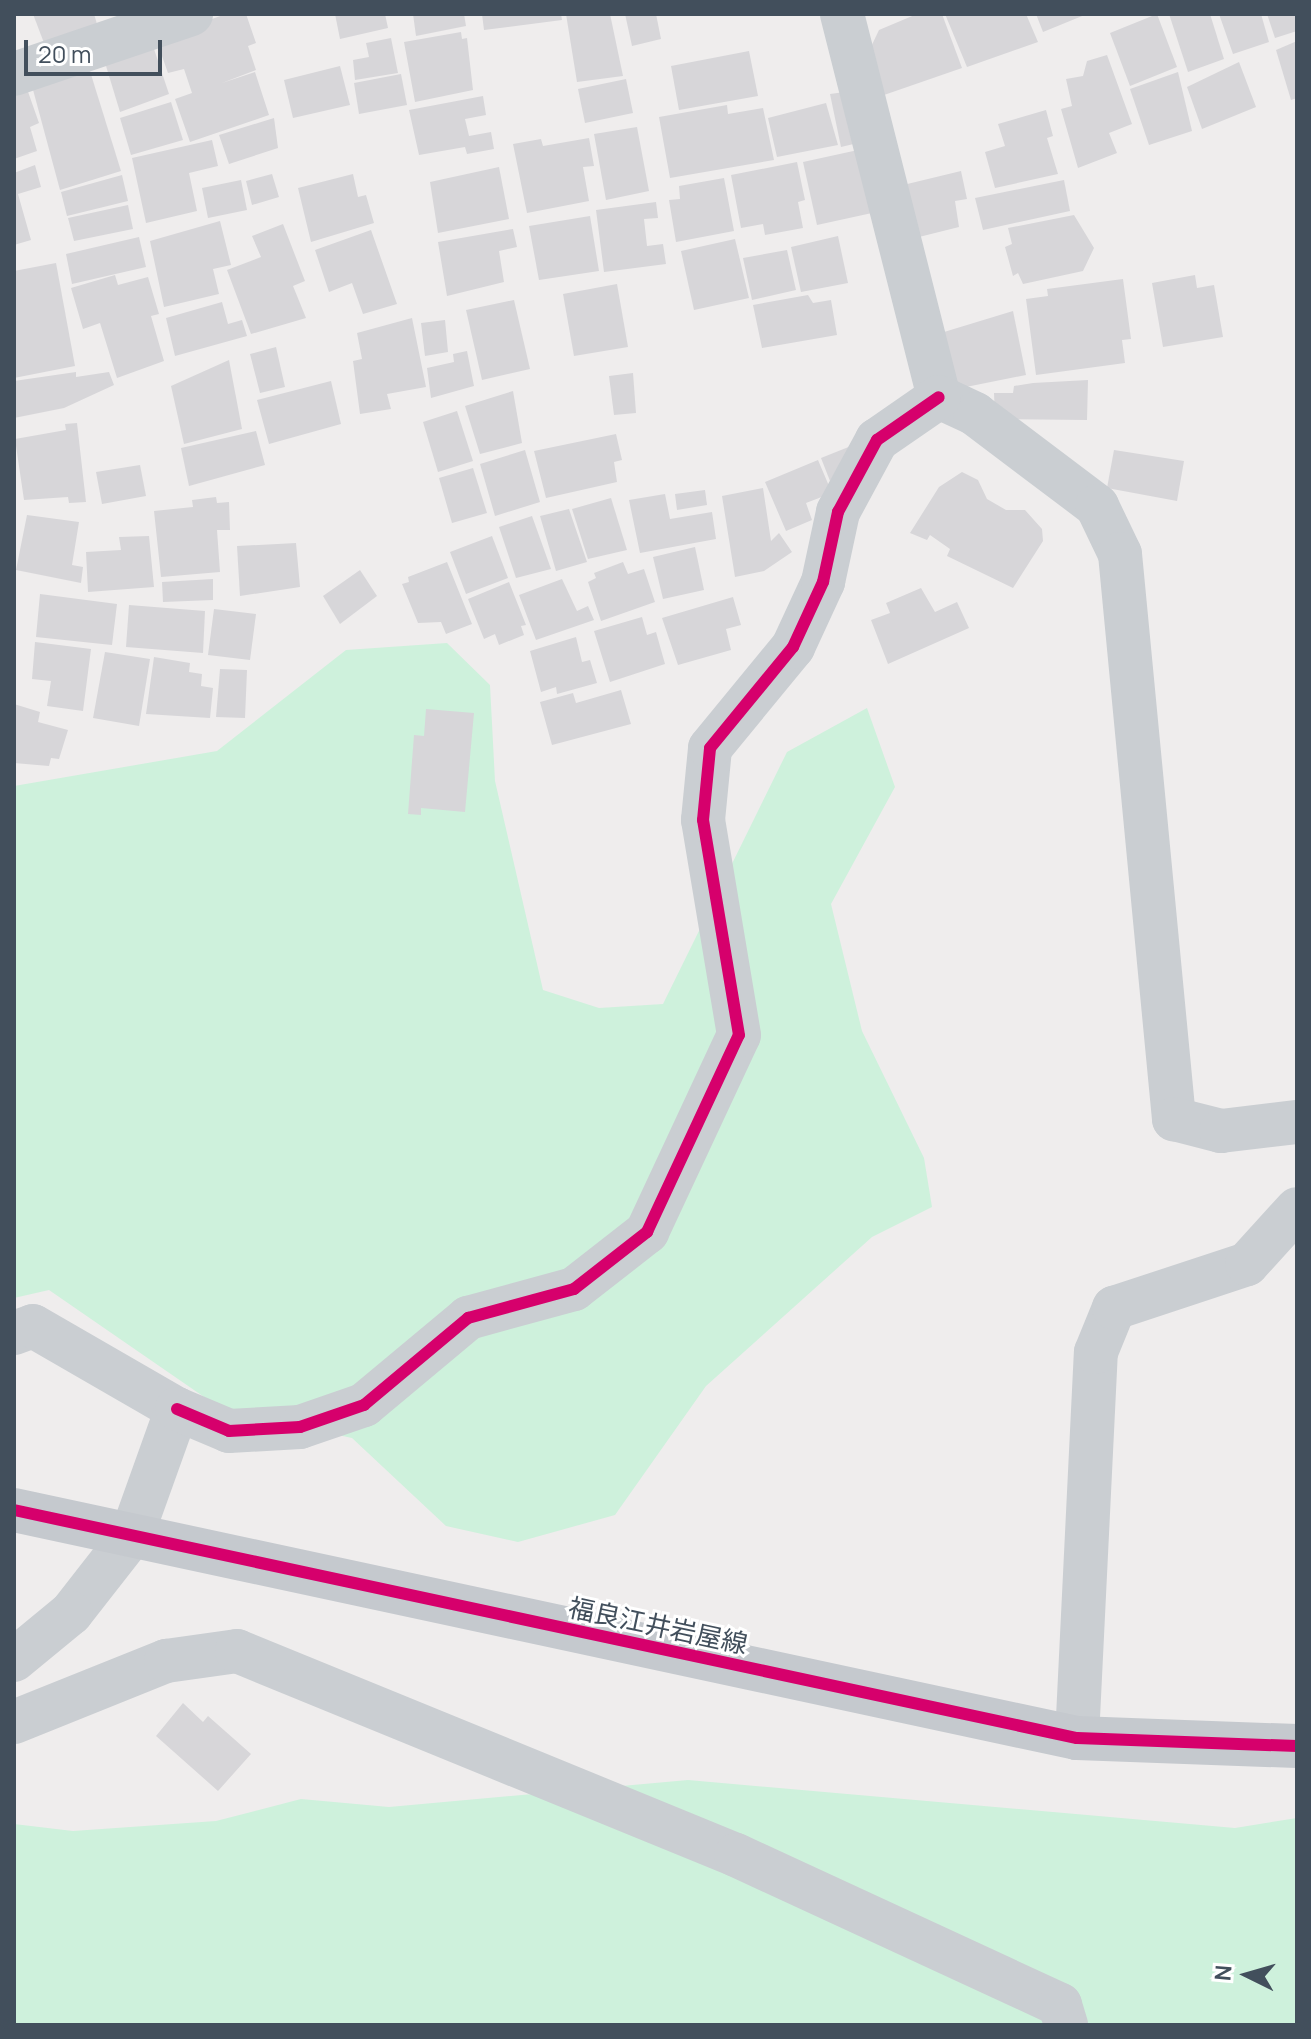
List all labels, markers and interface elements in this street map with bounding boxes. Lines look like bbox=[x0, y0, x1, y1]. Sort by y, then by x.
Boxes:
scale bar bbox=[28, 24, 166, 74]
text: 20 m bbox=[38, 37, 91, 70]
street label: 福良江井岩屋線 bbox=[566, 1592, 750, 1660]
north arrow bbox=[1207, 1935, 1287, 2015]
text: N bbox=[1207, 1964, 1239, 1982]

